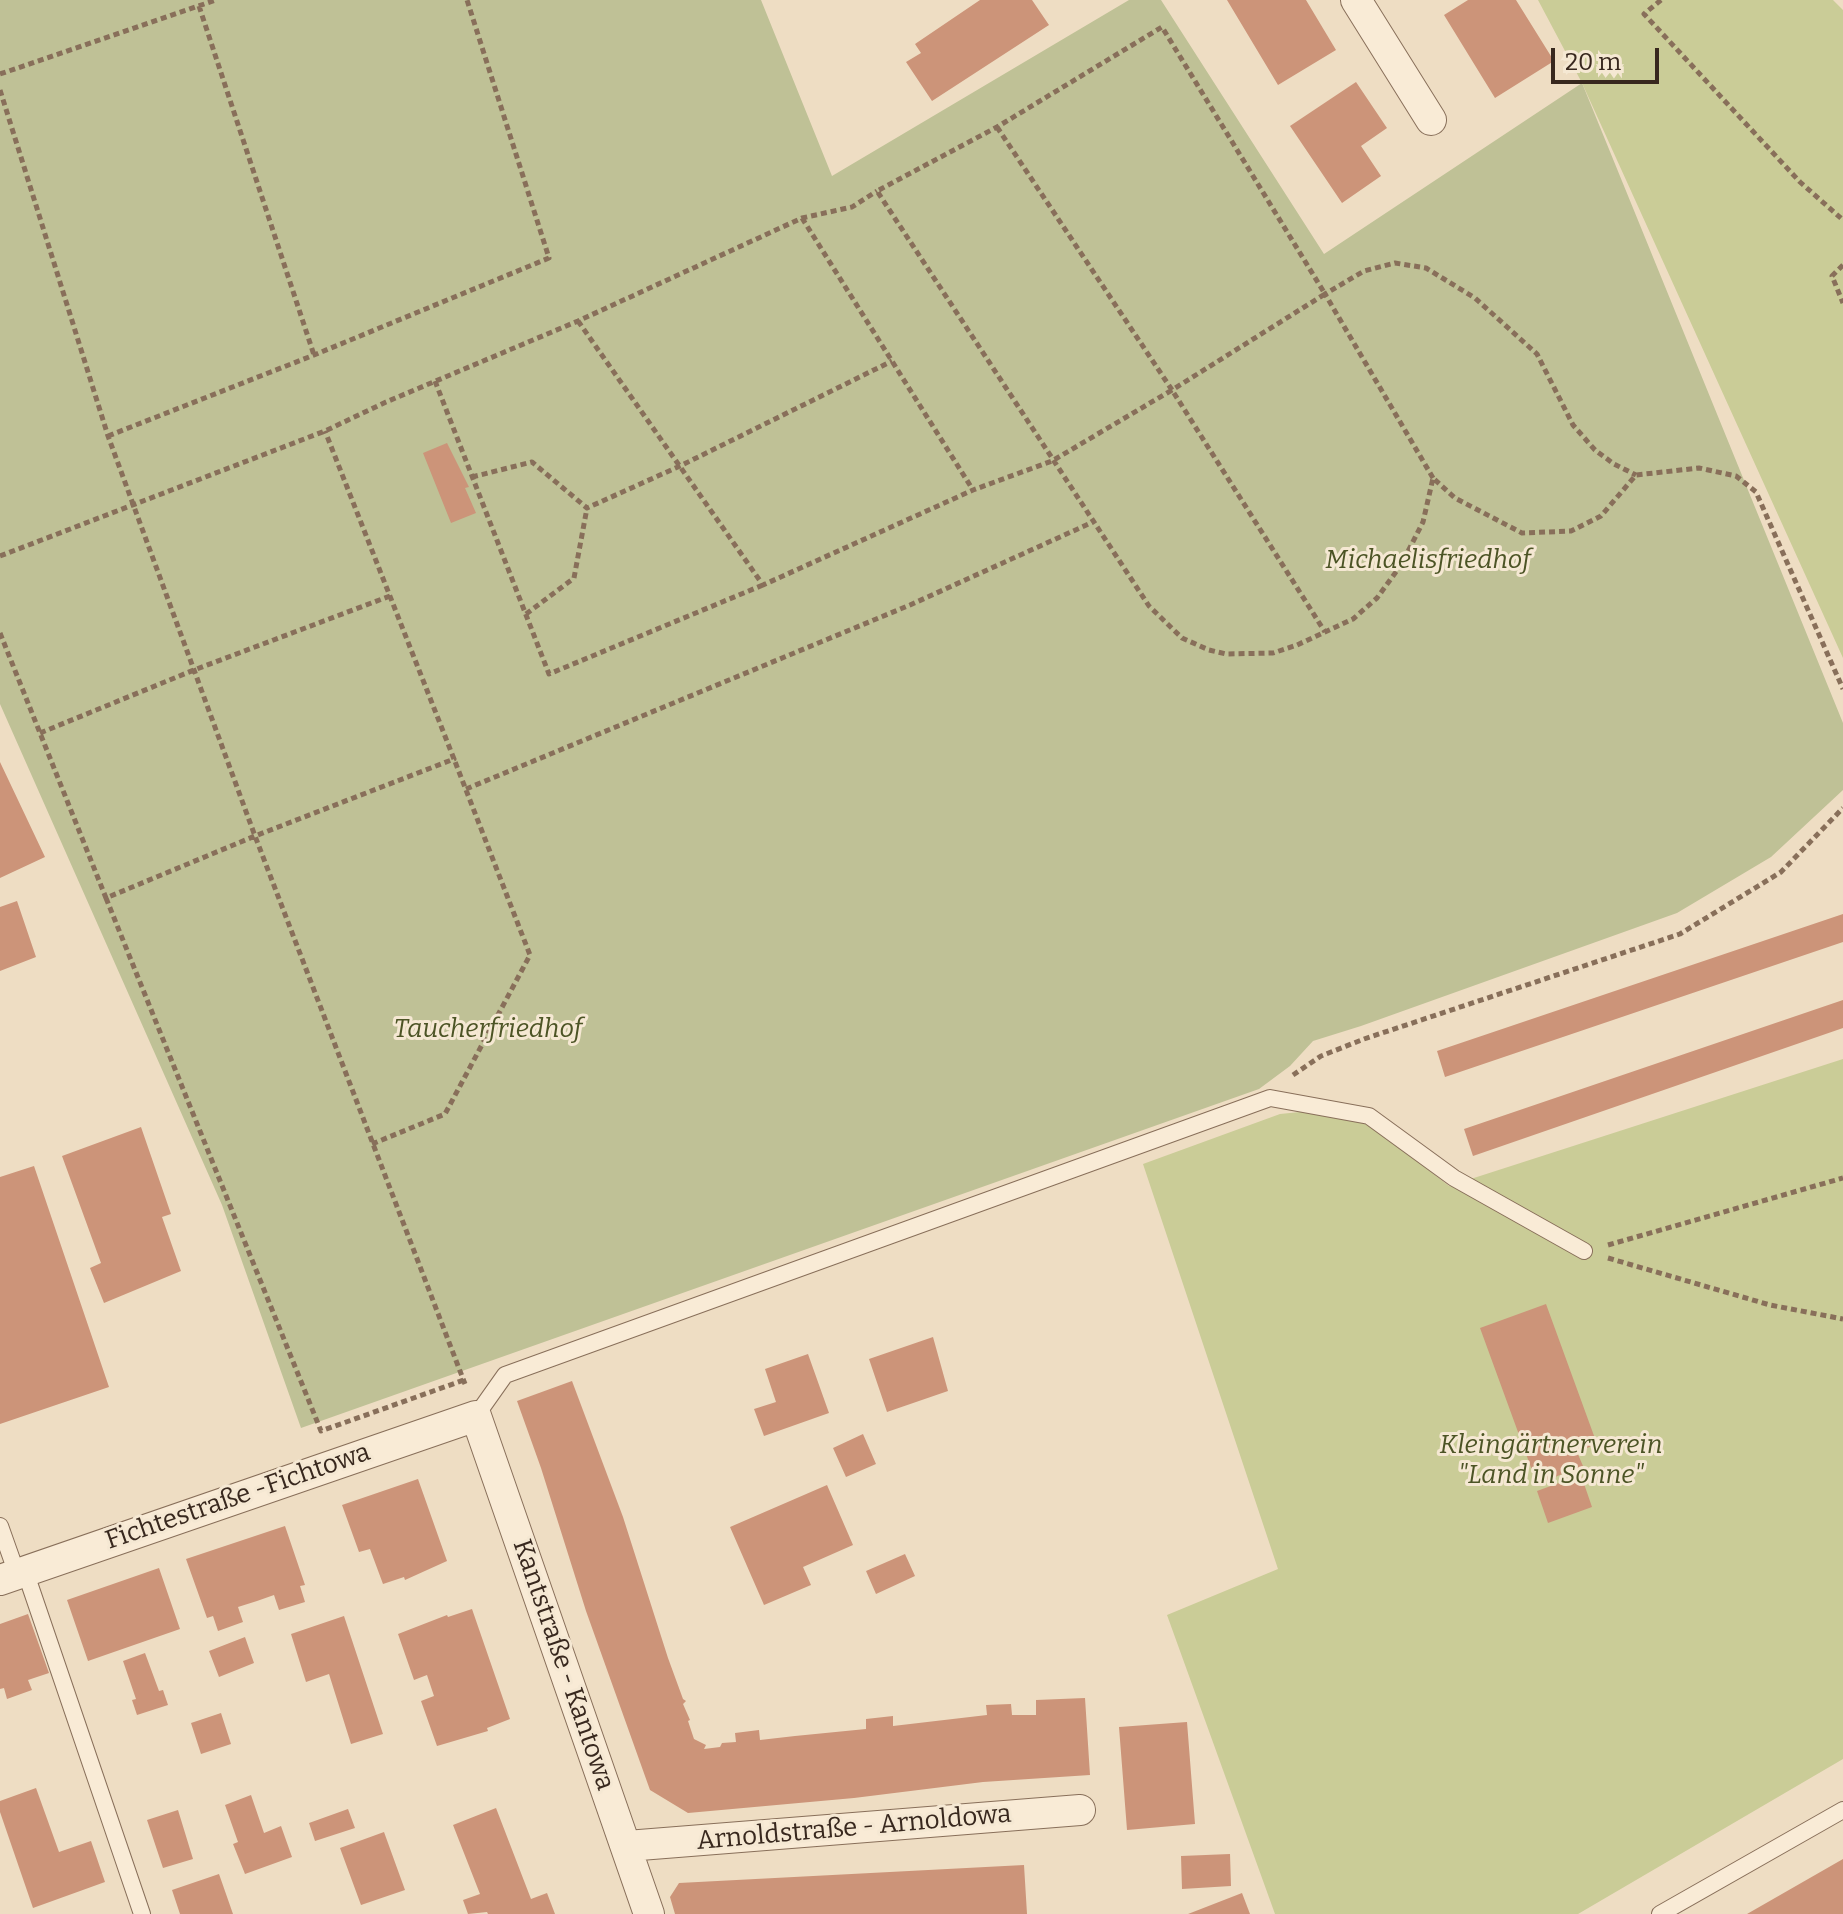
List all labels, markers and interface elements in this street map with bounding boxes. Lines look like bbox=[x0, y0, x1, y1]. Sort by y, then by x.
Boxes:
scale bar bbox=[1555, 32, 1663, 82]
text: 20 m bbox=[1565, 48, 1621, 76]
park label: Michaelisfriedhof bbox=[1325, 545, 1531, 577]
park label: Taucherfriedhof bbox=[394, 1014, 582, 1046]
park label: Kleingärtnerverein "Land in Sonne" bbox=[1440, 1430, 1662, 1492]
street label: Fichtestraße -Fichtowa bbox=[102, 1437, 374, 1557]
street label: Kantstraße - Kantowa bbox=[505, 1536, 621, 1794]
street label: Arnoldstraße - Arnoldowa bbox=[695, 1799, 1013, 1857]

